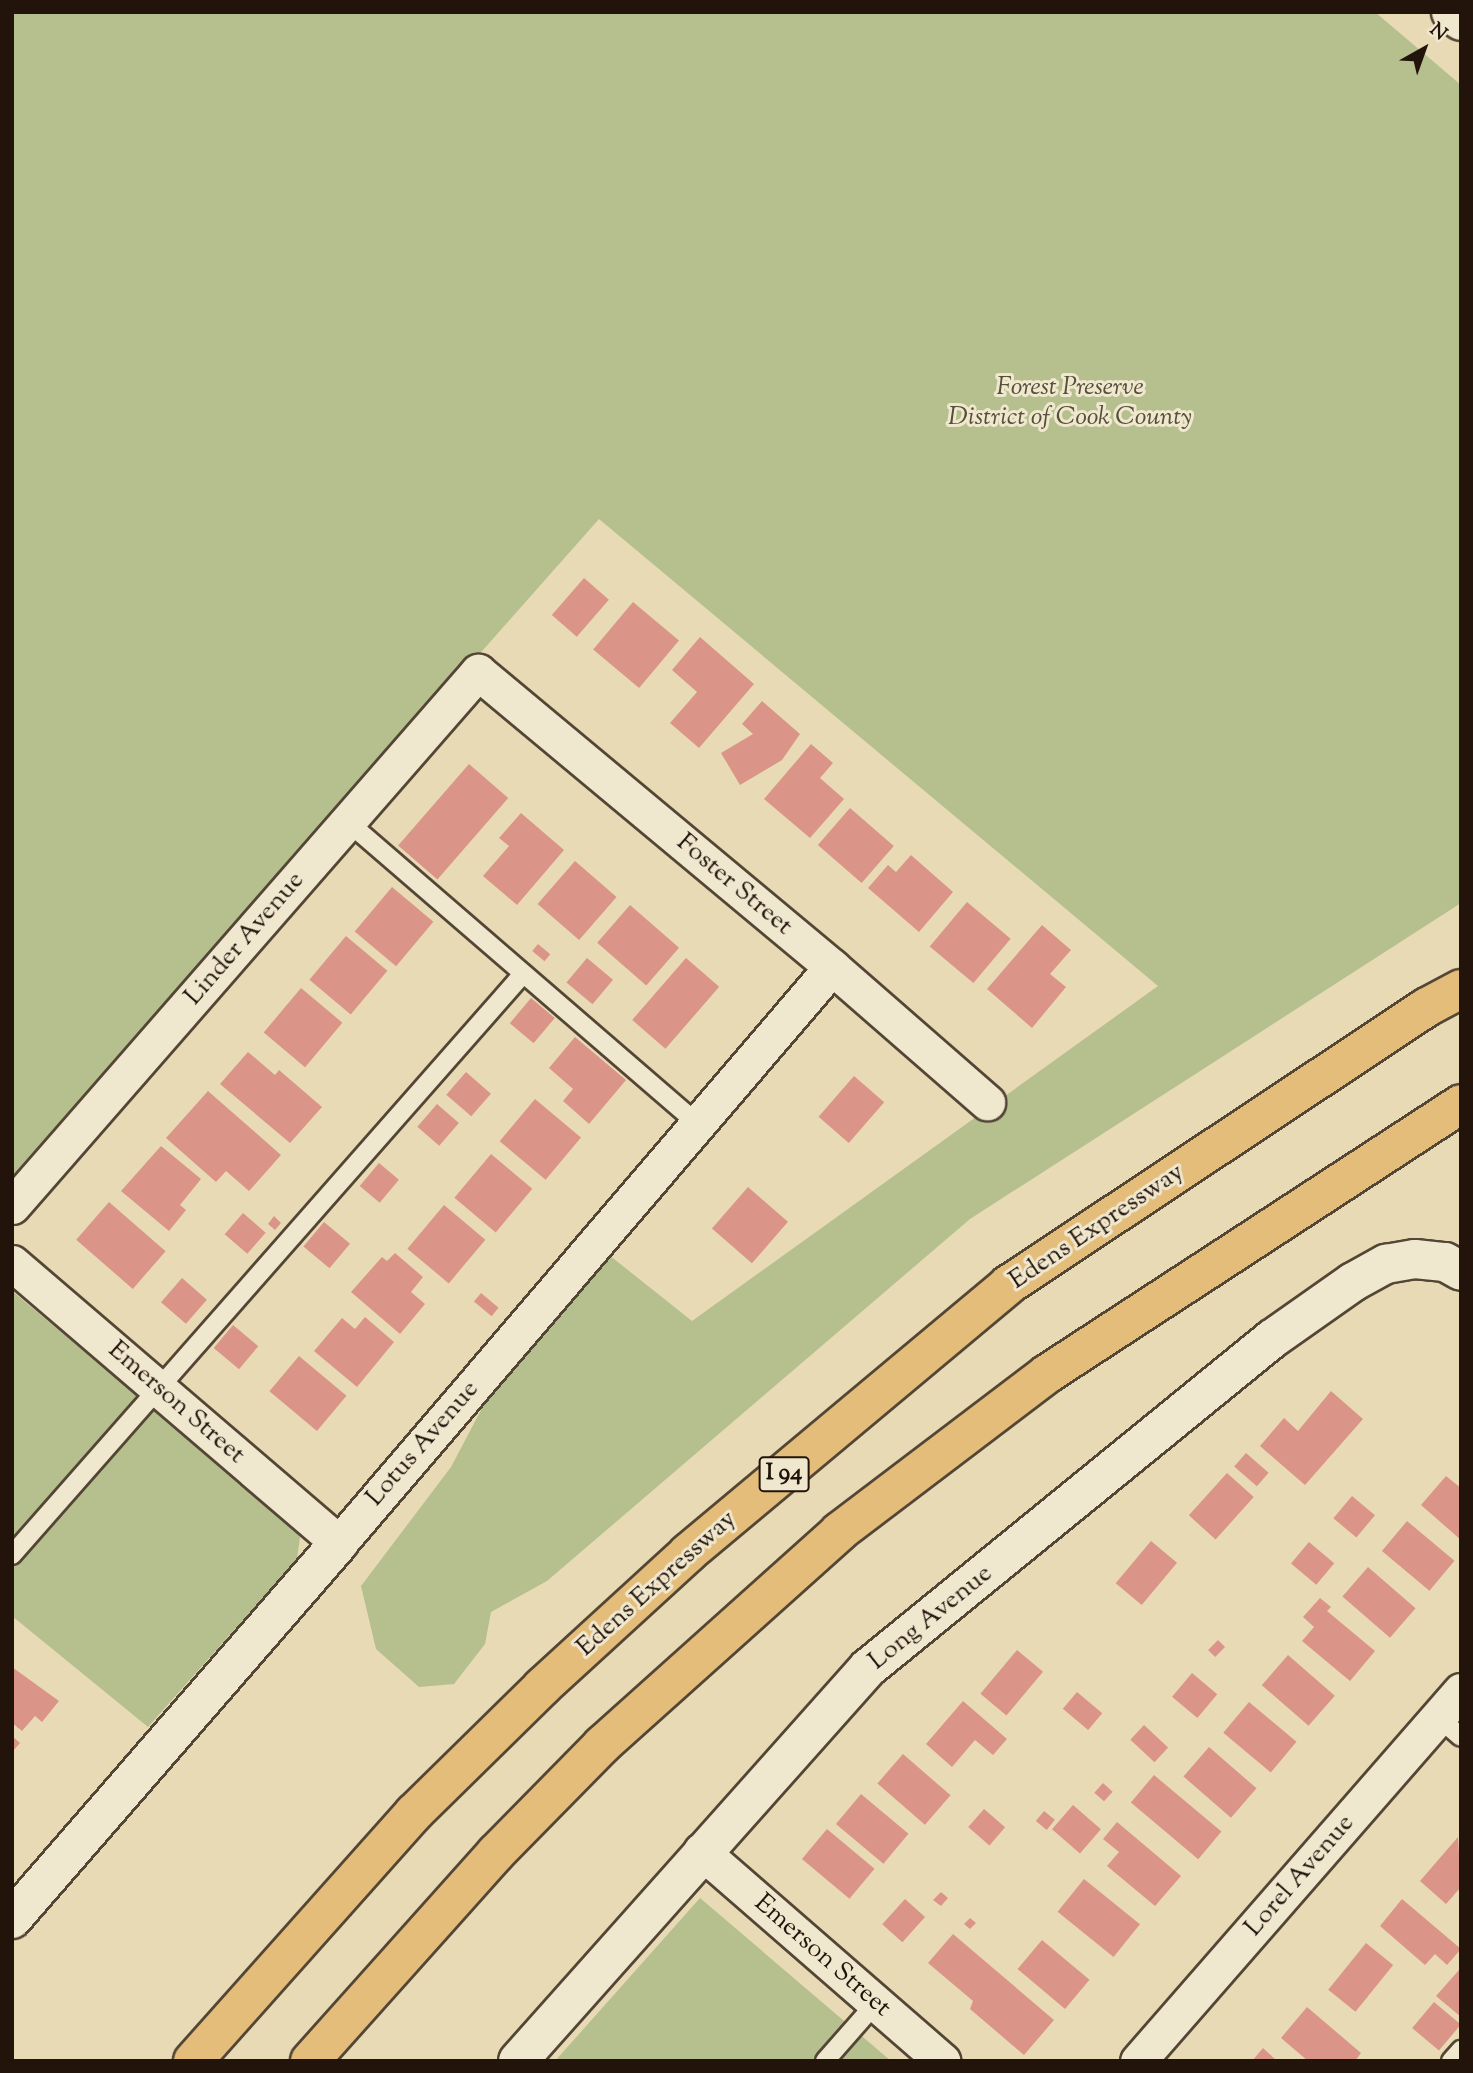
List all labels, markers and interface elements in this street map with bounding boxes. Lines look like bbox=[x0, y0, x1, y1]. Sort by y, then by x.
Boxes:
north arrow bbox=[1389, 14, 1459, 84]
text: N bbox=[1423, 17, 1452, 48]
park label: Forest Preserve District of Cook County bbox=[948, 372, 1192, 434]
street label: Foster Street bbox=[670, 827, 798, 943]
street label: Linder Avenue bbox=[178, 866, 312, 1012]
street label: Edens Expressway bbox=[1004, 1157, 1190, 1297]
street label: Emerson Street bbox=[101, 1335, 251, 1471]
street label: Lotus Avenue bbox=[360, 1375, 486, 1513]
road number: I 94 bbox=[758, 1454, 810, 1494]
street label: Edens Expressway bbox=[571, 1504, 743, 1664]
street label: Long Avenue bbox=[863, 1559, 999, 1677]
street label: Lorel Avenue bbox=[1239, 1809, 1361, 1943]
street label: Emerson Street bbox=[747, 1888, 897, 2024]

